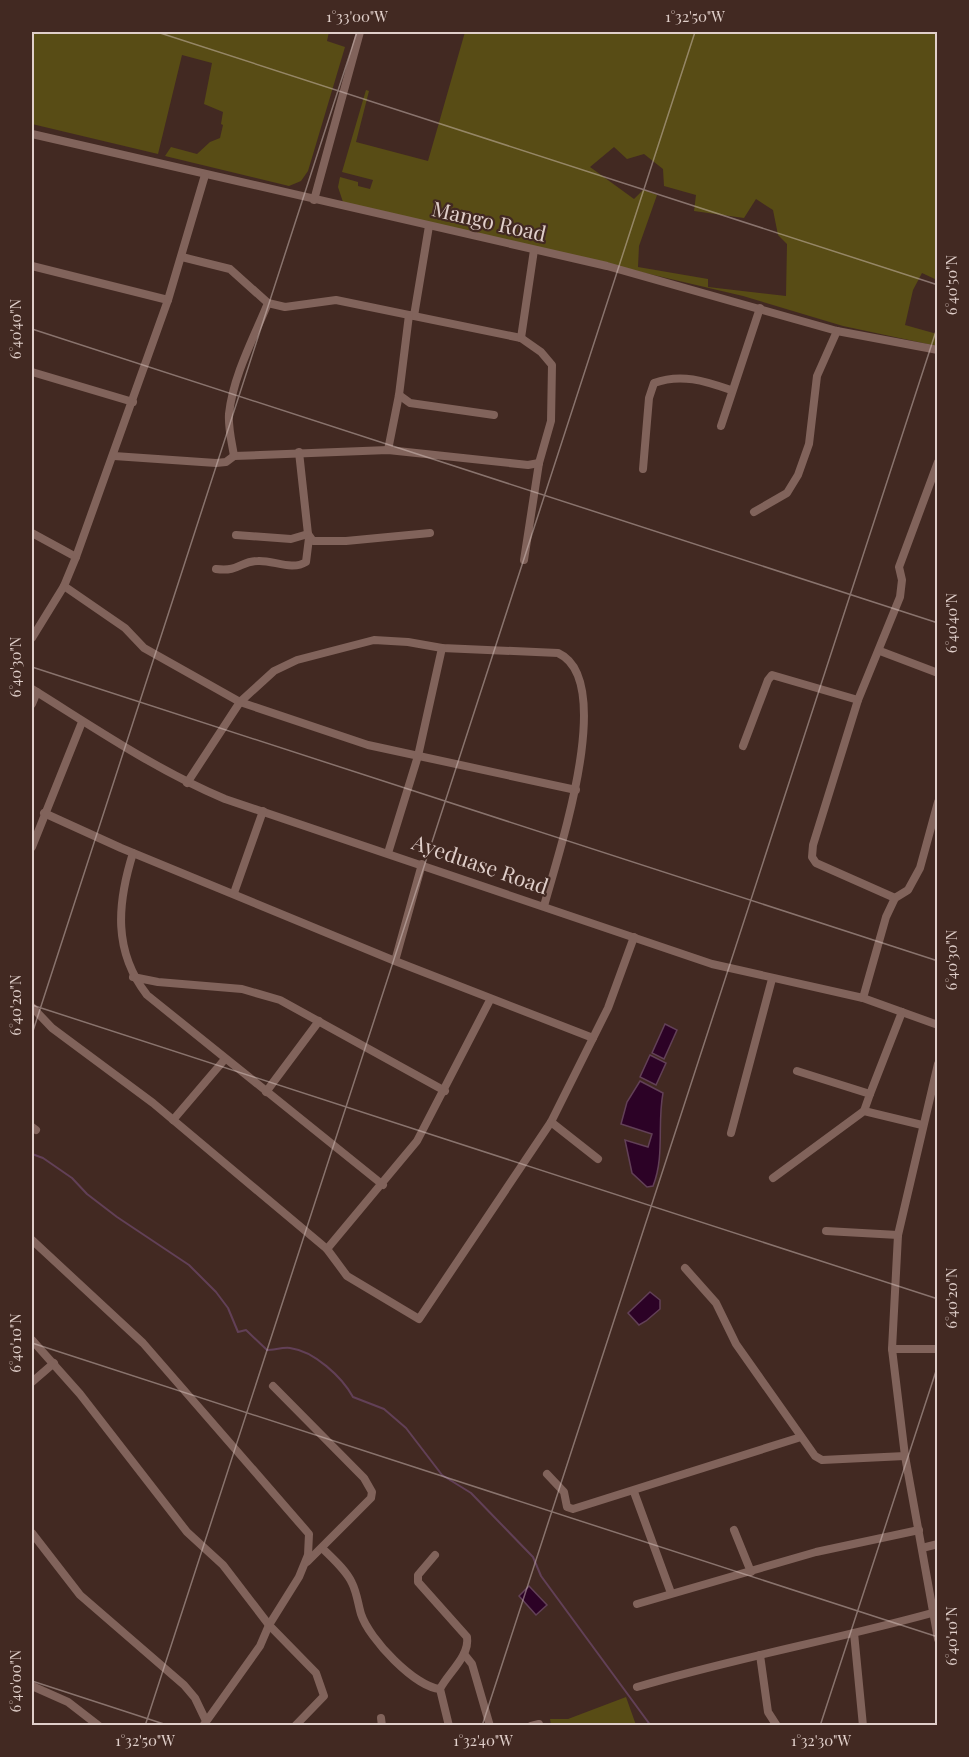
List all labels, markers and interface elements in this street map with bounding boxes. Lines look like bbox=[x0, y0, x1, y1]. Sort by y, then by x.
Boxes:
text: 1°33'00"W bbox=[326, 6, 388, 26]
text: 1°32'50"W bbox=[665, 6, 725, 26]
street label: Mango Road bbox=[430, 193, 549, 247]
text: 6°40'50"N bbox=[941, 254, 961, 315]
text: 6°40'40"N bbox=[5, 298, 25, 359]
text: 6°40'40"N bbox=[941, 592, 961, 653]
text: 6°40'30"N bbox=[5, 636, 25, 697]
street label: Ayeduase Road bbox=[408, 826, 552, 899]
text: 6°40'30"N bbox=[941, 929, 961, 990]
text: 6°40'20"N bbox=[5, 974, 25, 1036]
text: 6°40'20"N bbox=[941, 1267, 961, 1329]
text: 6°40'10"N bbox=[5, 1313, 25, 1373]
text: 6°40'10"N bbox=[941, 1606, 961, 1666]
text: 6°40'00"N bbox=[5, 1649, 25, 1712]
text: 1°32'50"W bbox=[115, 1730, 175, 1750]
text: 1°32'40"W bbox=[453, 1730, 513, 1750]
text: 1°32'30"W bbox=[791, 1730, 851, 1750]

